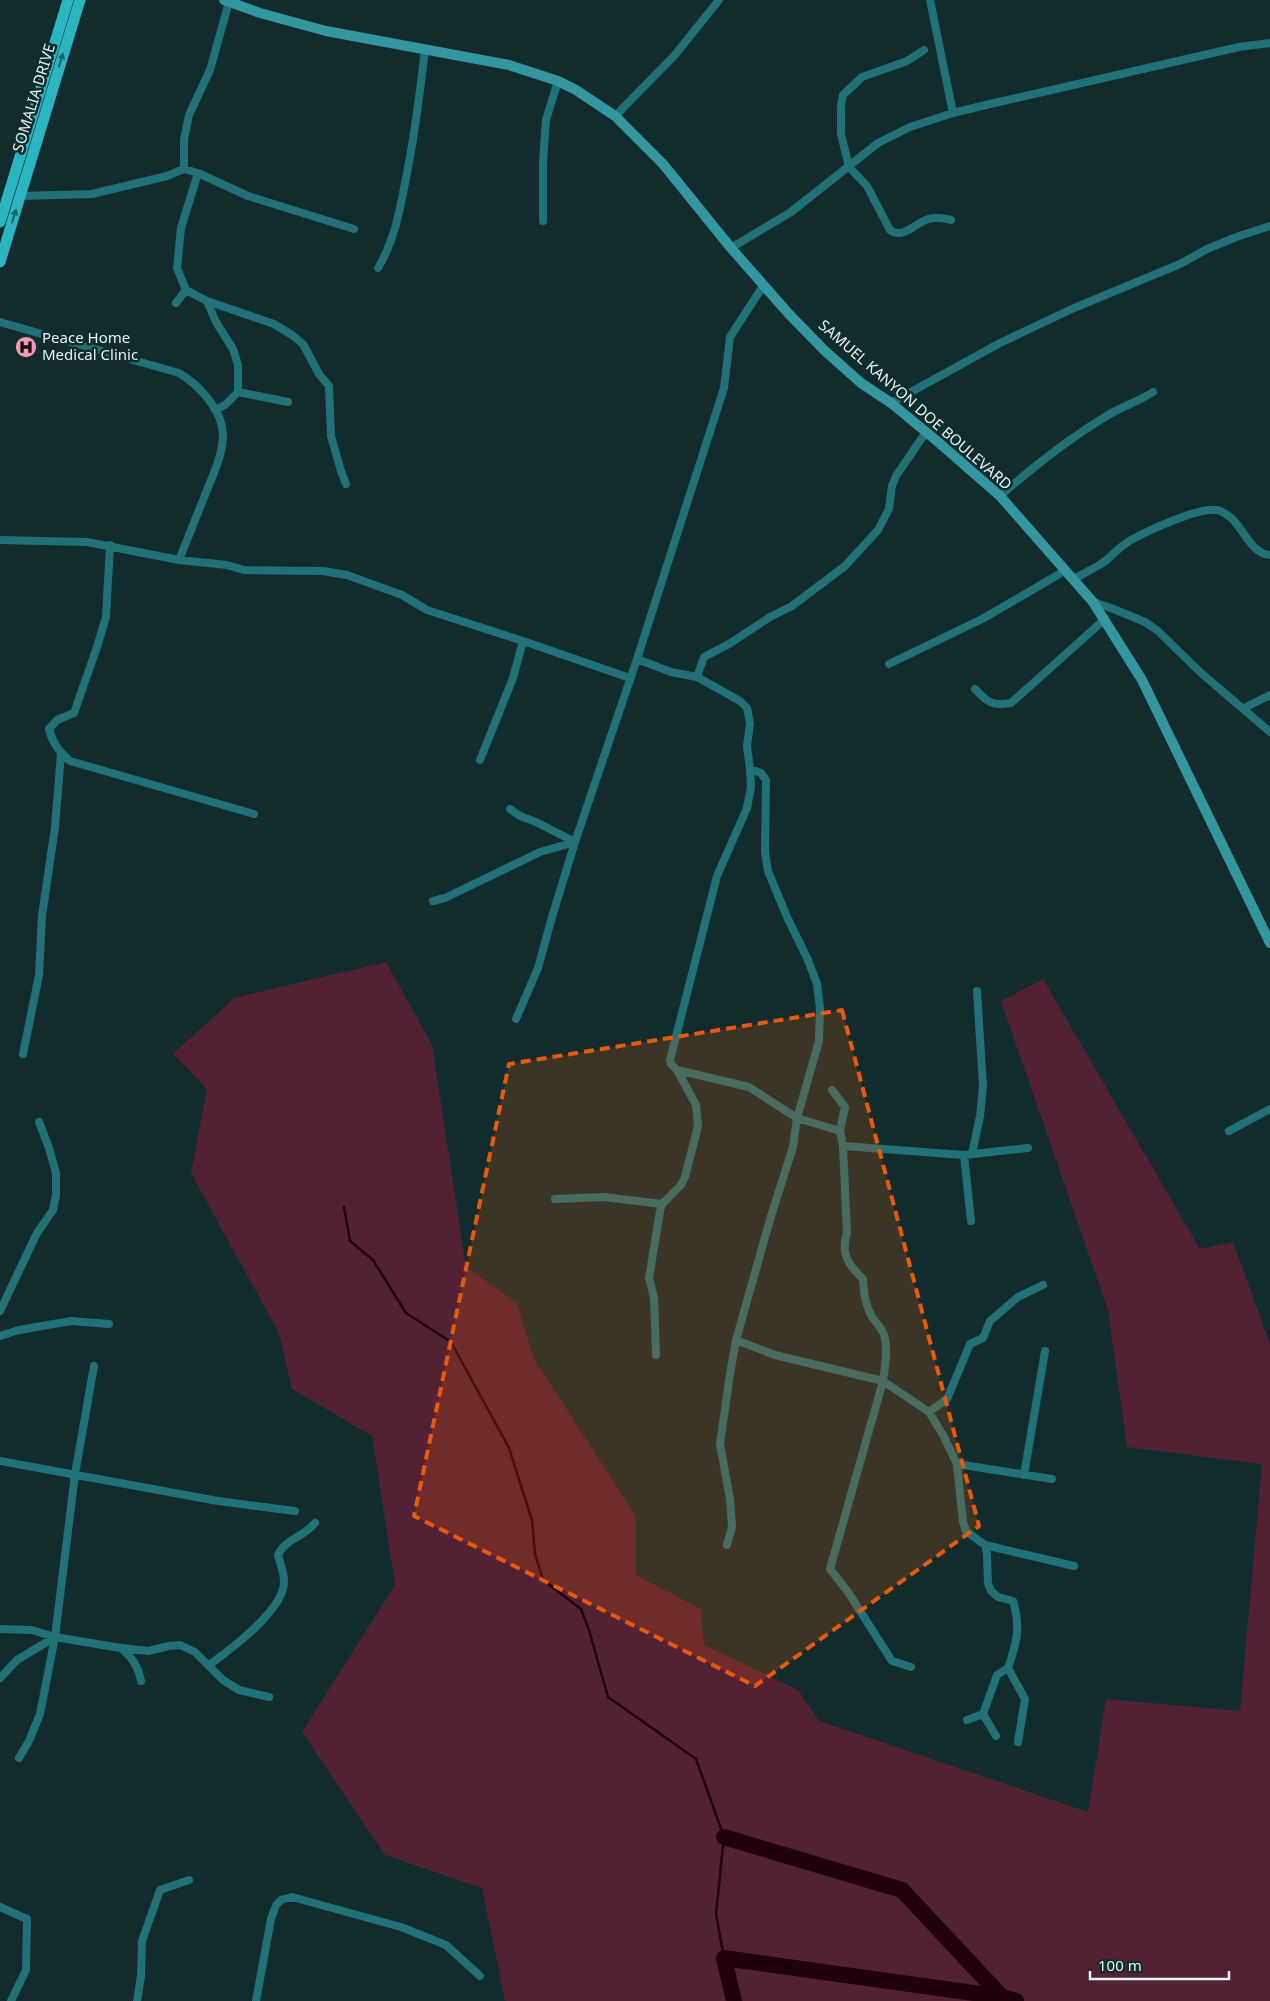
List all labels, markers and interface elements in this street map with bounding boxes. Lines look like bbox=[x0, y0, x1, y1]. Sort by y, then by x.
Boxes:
street label: SOMALIA DRIVE bbox=[7, 41, 59, 154]
one-way arrow bbox=[58, 53, 66, 68]
one-way arrow bbox=[10, 208, 18, 223]
street label: SAMUEL KANYON DOE BOULEVARD bbox=[815, 315, 1016, 494]
place label: Peace Home Medical Clinic bbox=[42, 327, 138, 364]
hospital icon: Peace Home Medical Clinic bbox=[14, 335, 38, 359]
scale bar bbox=[1090, 1948, 1229, 1980]
text: 100 m bbox=[1098, 1955, 1142, 1975]

